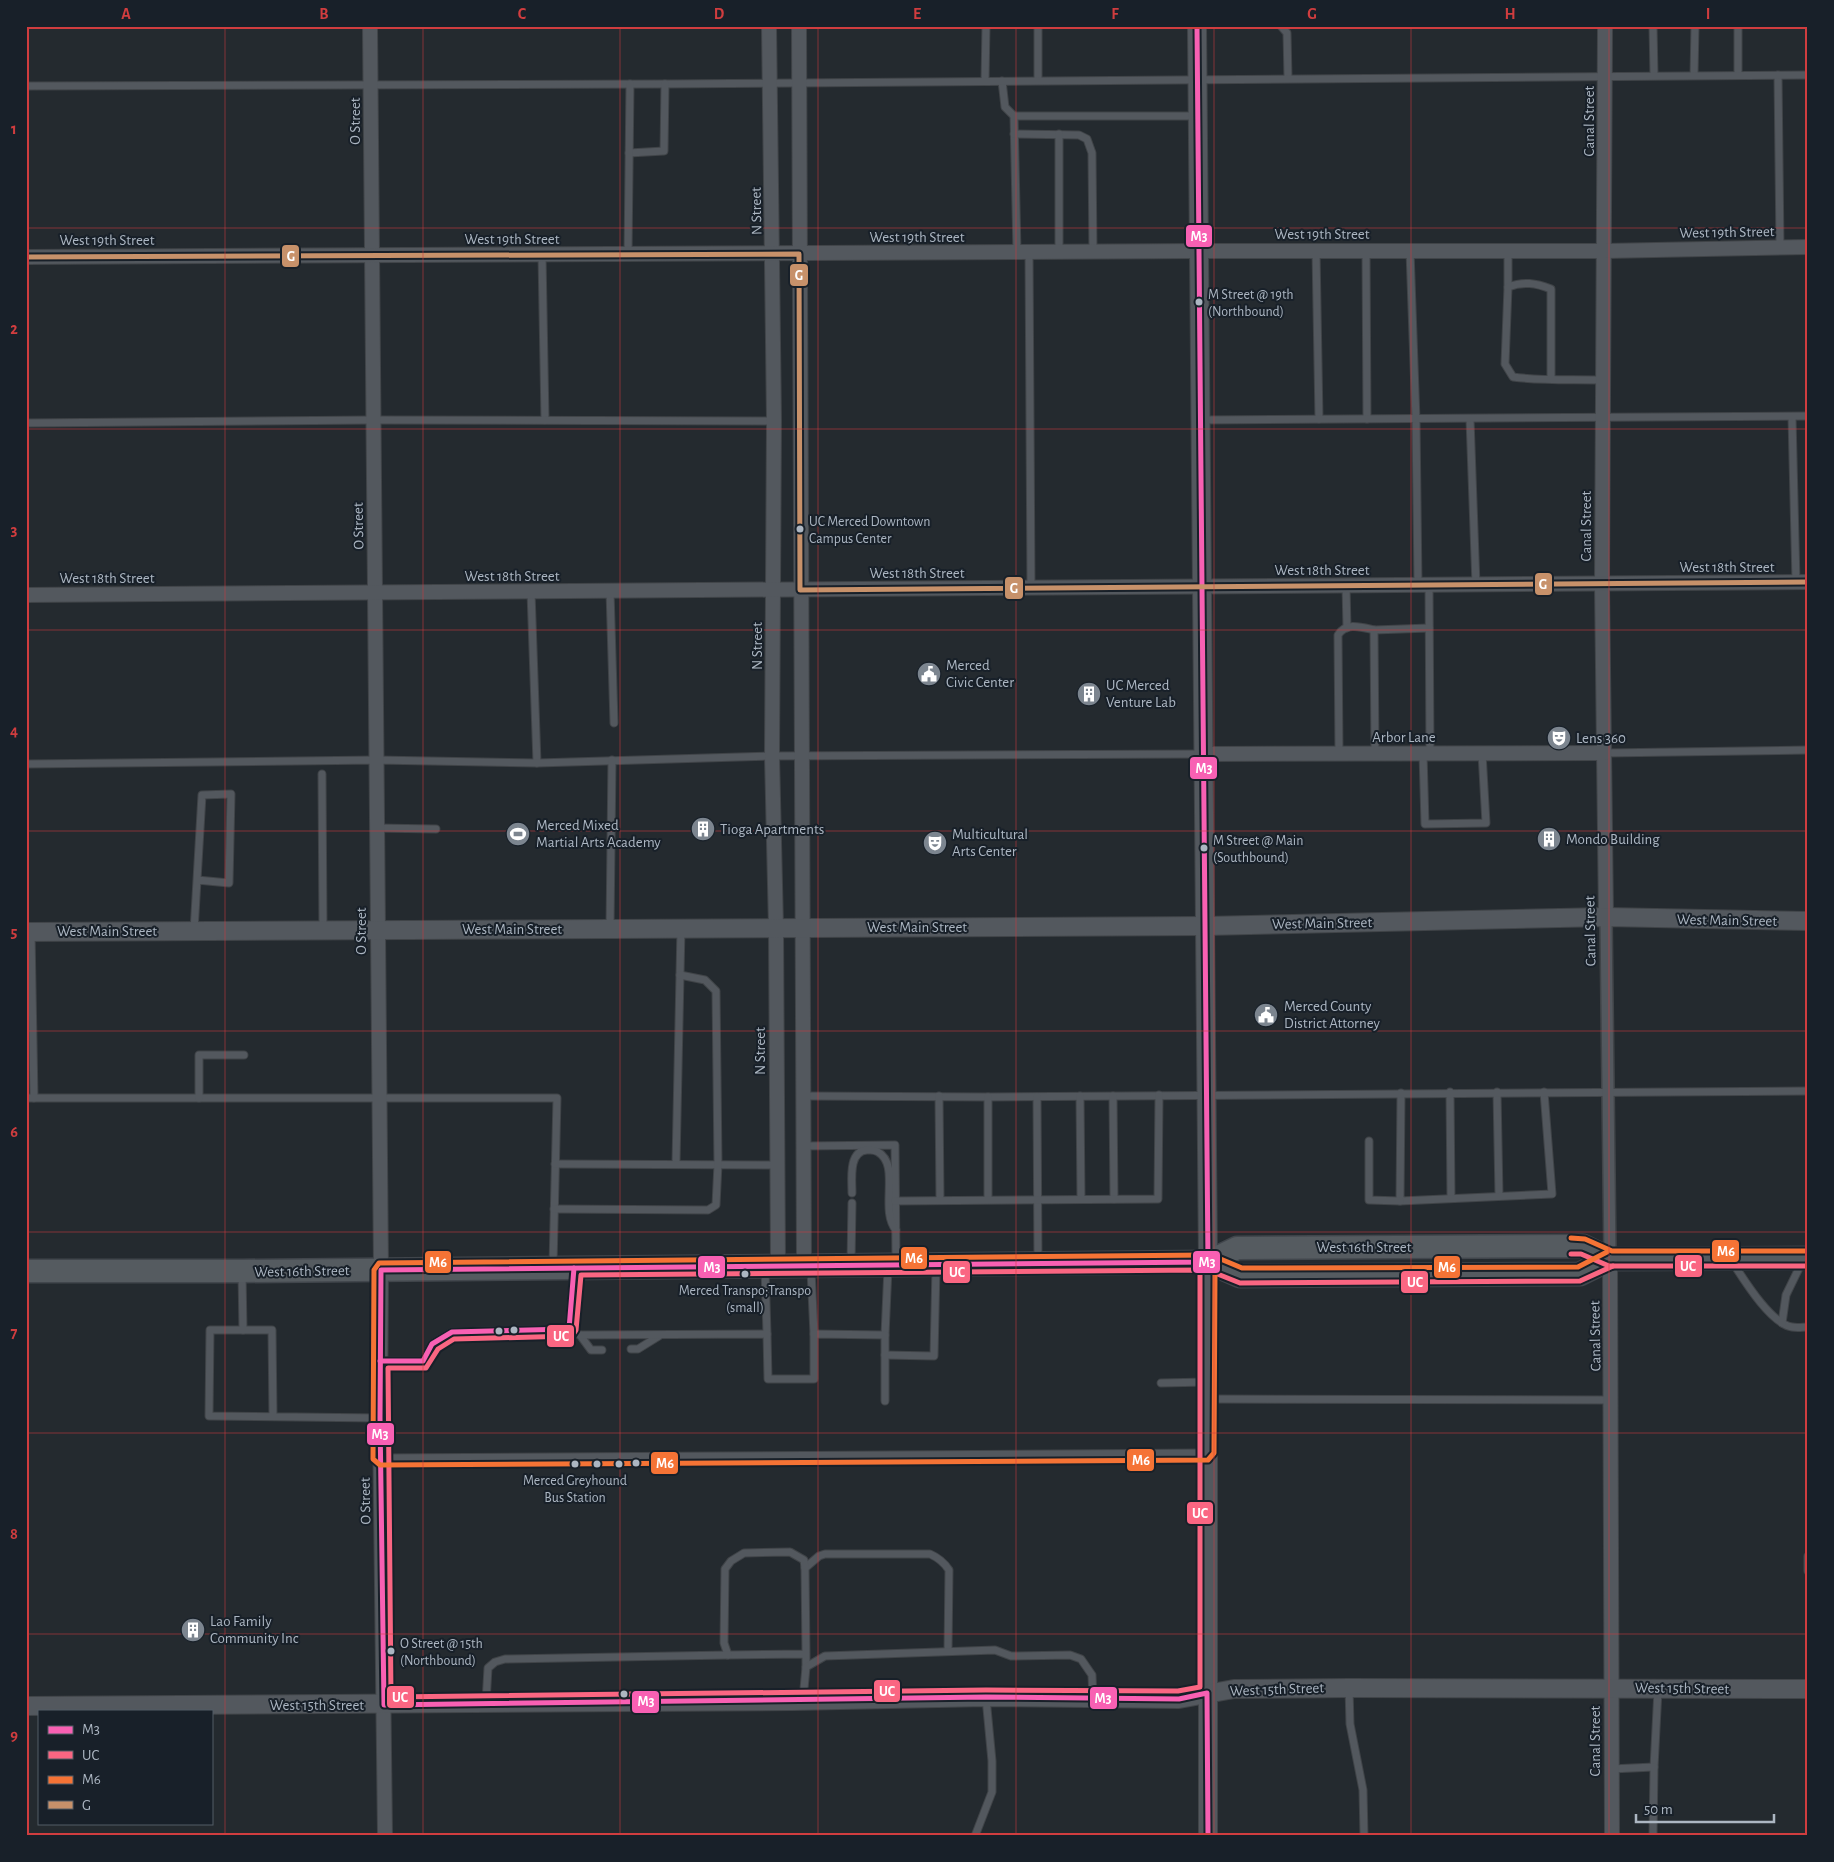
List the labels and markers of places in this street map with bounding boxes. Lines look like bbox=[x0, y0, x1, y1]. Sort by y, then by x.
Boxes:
place label: M Street @ 19th (Northbound) bbox=[1208, 288, 1294, 319]
marker: M Street @ 19th (Northbound) bbox=[1194, 297, 1204, 307]
place label: UC Merced Downtown Campus Center bbox=[809, 515, 930, 546]
marker: UC Merced Downtown Campus Center bbox=[795, 524, 805, 534]
place label: Merced Civic Center bbox=[946, 658, 1014, 690]
public building icon: Merced Civic Center bbox=[916, 661, 942, 687]
place label: UC Merced Venture Lab bbox=[1106, 678, 1176, 710]
building icon: UC Merced Venture Lab bbox=[1076, 681, 1102, 707]
theatre icon: Lens 360 bbox=[1546, 725, 1572, 751]
place label: Lens 360 bbox=[1576, 731, 1626, 746]
building icon: Tioga Apartments bbox=[690, 816, 716, 842]
place label: Merced Mixed Martial Arts Academy bbox=[536, 818, 661, 850]
sports icon: Merced Mixed Martial Arts Academy bbox=[505, 821, 531, 847]
place label: Tioga Apartments bbox=[720, 822, 824, 837]
building icon: Mondo Building bbox=[1536, 826, 1562, 852]
place label: Multicultural Arts Center bbox=[952, 827, 1028, 859]
theatre icon: Multicultural Arts Center bbox=[922, 830, 948, 856]
place label: Mondo Building bbox=[1566, 832, 1660, 847]
place label: M Street @ Main (Southbound) bbox=[1213, 834, 1303, 865]
marker: M Street @ Main (Southbound) bbox=[1199, 843, 1209, 853]
place label: Merced County District Attorney bbox=[1284, 999, 1381, 1031]
public building icon: Merced County District Attorney bbox=[1253, 1002, 1279, 1028]
marker: Merced Transpo;Transpo (small) bbox=[740, 1269, 750, 1279]
place label: Merced Transpo;Transpo (small) bbox=[679, 1284, 811, 1315]
unlabelled marker bbox=[509, 1325, 519, 1335]
unlabelled marker bbox=[494, 1326, 504, 1336]
unlabelled marker bbox=[631, 1458, 641, 1468]
marker: Merced Greyhound Bus Station bbox=[570, 1459, 580, 1469]
unlabelled marker bbox=[592, 1459, 602, 1469]
unlabelled marker bbox=[614, 1459, 624, 1469]
place label: Merced Greyhound Bus Station bbox=[523, 1474, 627, 1505]
place label: Lao Family Community Inc bbox=[210, 1614, 299, 1646]
building icon: Lao Family Community Inc bbox=[180, 1617, 206, 1643]
place label: O Street @ 15th (Northbound) bbox=[400, 1637, 483, 1668]
marker: O Street @ 15th (Northbound) bbox=[386, 1646, 396, 1656]
unlabelled marker bbox=[619, 1689, 629, 1699]

